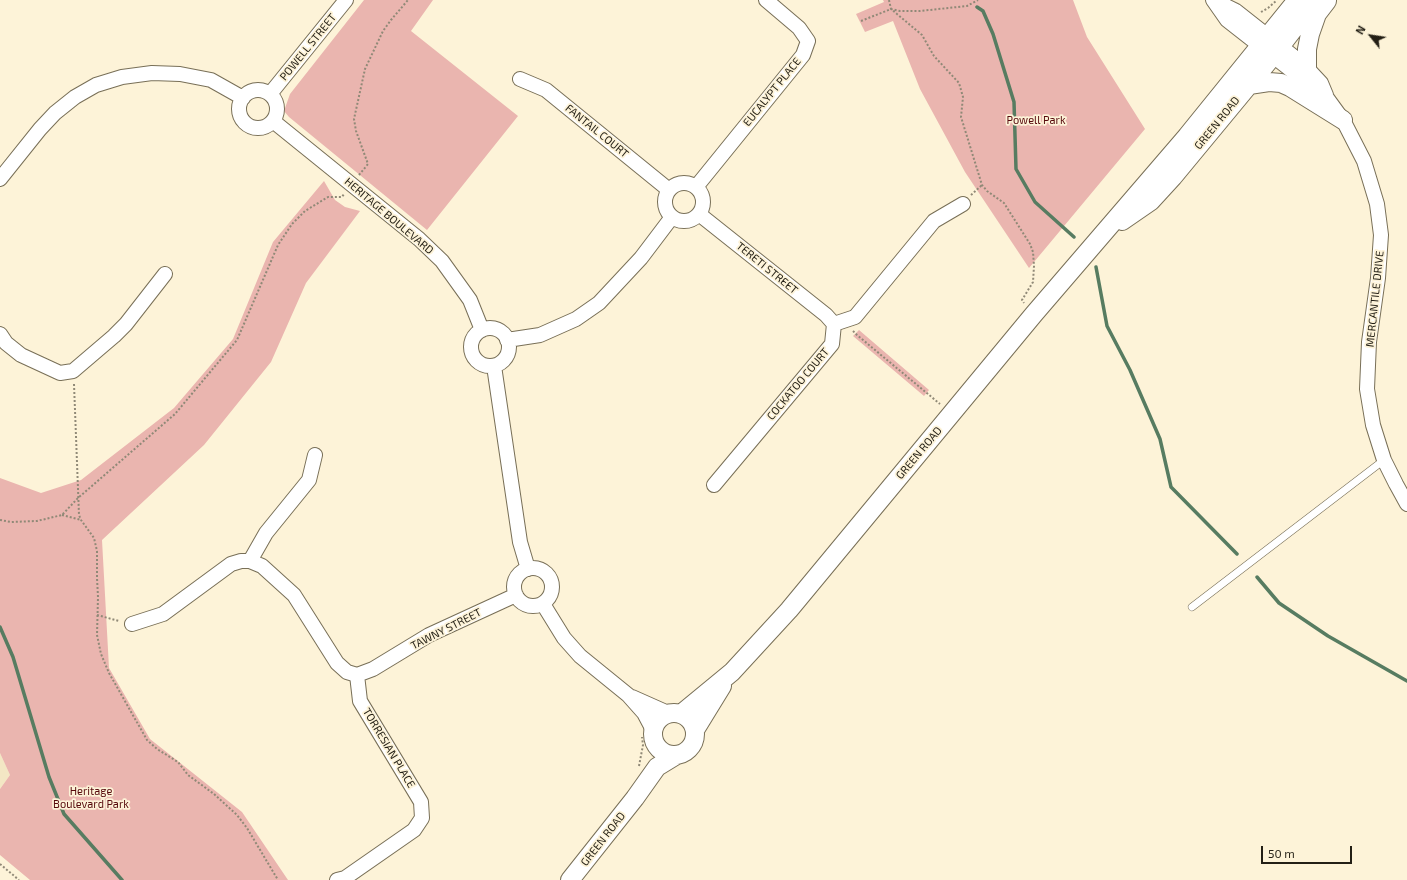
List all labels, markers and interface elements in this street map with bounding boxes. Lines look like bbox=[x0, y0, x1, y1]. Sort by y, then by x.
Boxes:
street label: POWELL STREET bbox=[277, 11, 339, 83]
north arrow bbox=[1351, 16, 1391, 56]
text: N bbox=[1353, 23, 1368, 36]
street label: EUCALYPT PLACE bbox=[740, 55, 804, 129]
street label: GREEN ROAD bbox=[1192, 94, 1242, 152]
street label: FANTAIL COURT bbox=[563, 102, 631, 160]
park label: Powell Park bbox=[1006, 113, 1066, 127]
street label: HERITAGE BOULEVARD bbox=[342, 175, 436, 257]
street label: TERETI STREET bbox=[734, 239, 800, 297]
street label: MERCANTILE DRIVE bbox=[1363, 250, 1387, 348]
street label: COCKATOO COURT bbox=[764, 345, 832, 423]
street label: GREEN ROAD bbox=[893, 424, 945, 482]
street label: TAWNY STREET bbox=[409, 606, 483, 652]
street label: TORRESIAN PLACE bbox=[360, 706, 418, 790]
park label: Heritage Boulevard Park bbox=[53, 784, 129, 810]
street label: GREEN ROAD bbox=[578, 810, 628, 868]
scale bar bbox=[1263, 838, 1354, 864]
text: 50 m bbox=[1268, 846, 1295, 860]

